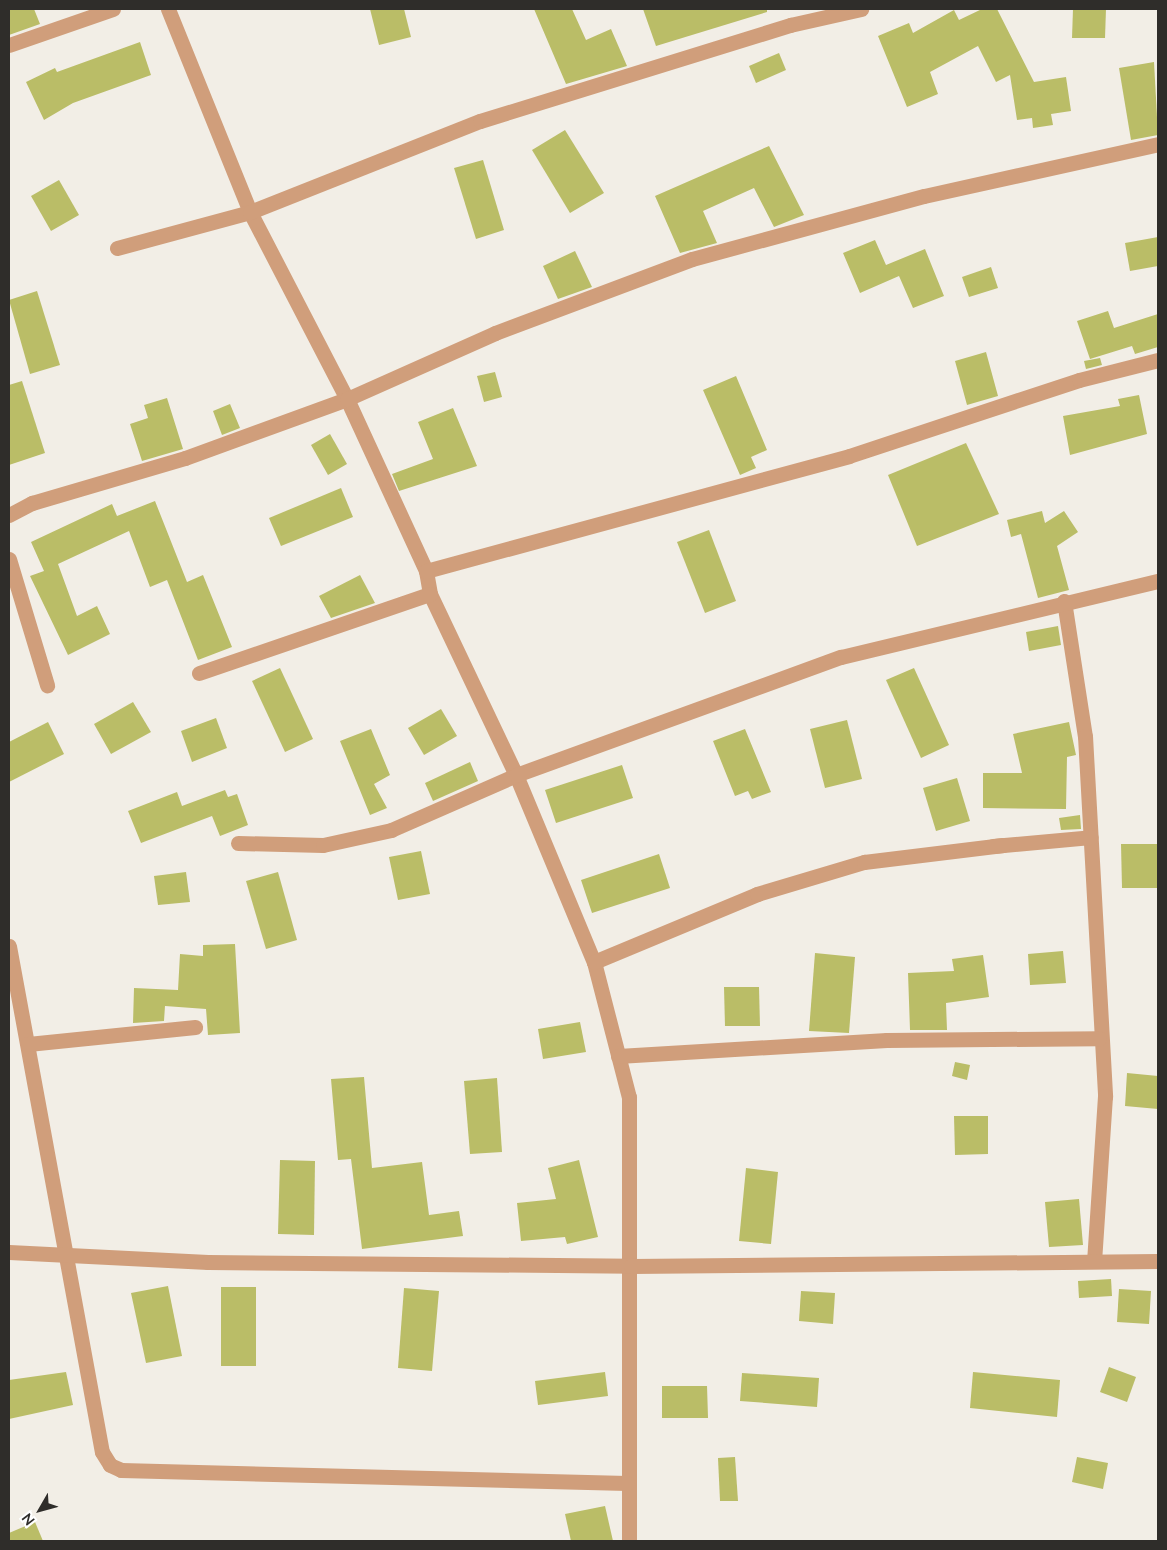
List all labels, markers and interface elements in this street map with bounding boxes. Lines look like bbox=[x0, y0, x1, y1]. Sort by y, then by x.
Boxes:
north arrow bbox=[15, 1485, 65, 1535]
text: N bbox=[18, 1510, 38, 1529]

